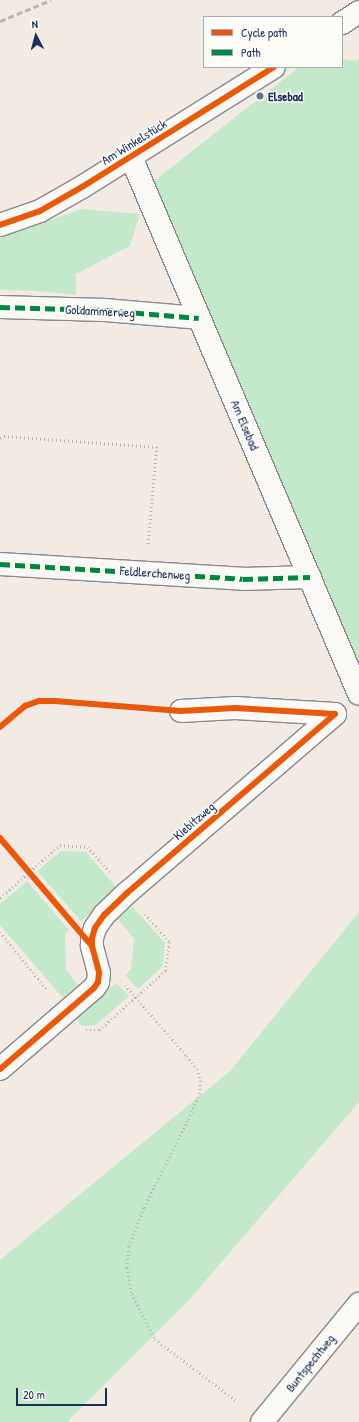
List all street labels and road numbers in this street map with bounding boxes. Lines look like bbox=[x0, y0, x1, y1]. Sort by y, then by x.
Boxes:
street label: Am Winkelstück bbox=[98, 116, 170, 168]
street label: Goldammerweg bbox=[65, 301, 135, 321]
street label: Am Elsebad bbox=[227, 398, 263, 452]
street label: Feldlerchenweg bbox=[119, 563, 191, 583]
street label: Kiebitzweg bbox=[170, 799, 218, 843]
street label: Buntspechtweg bbox=[282, 1331, 338, 1395]

